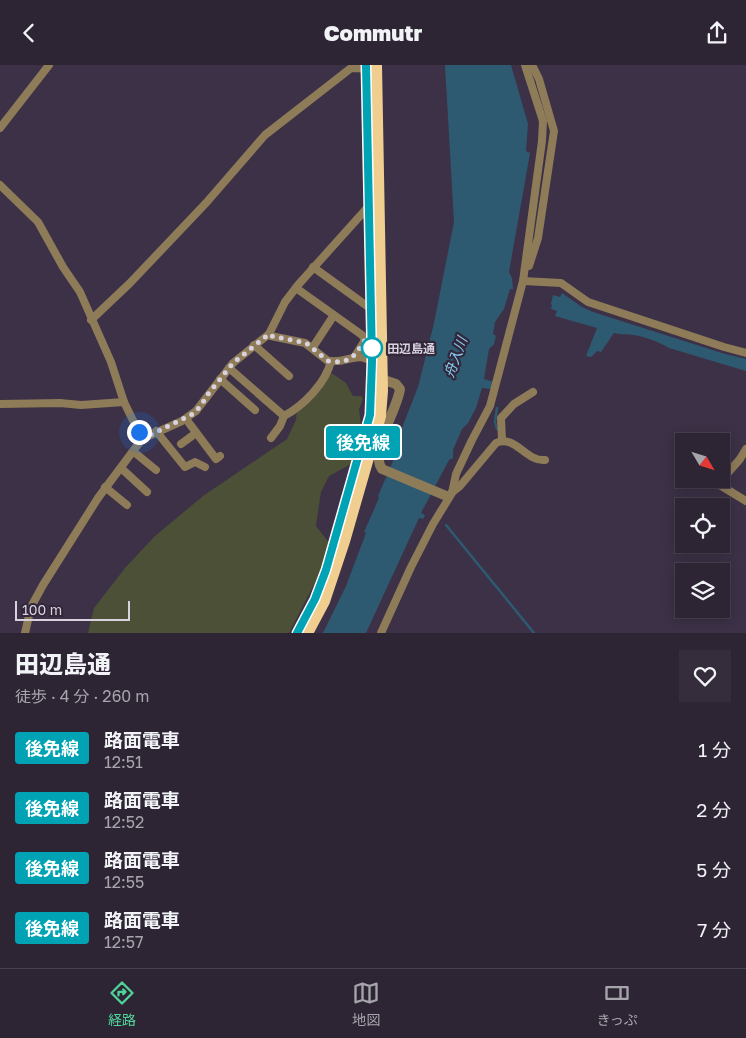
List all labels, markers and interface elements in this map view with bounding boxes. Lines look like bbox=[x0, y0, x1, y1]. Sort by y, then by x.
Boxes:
icon: back bbox=[15, 19, 43, 47]
text: Commutr bbox=[324, 19, 422, 46]
icon: share bbox=[703, 19, 731, 47]
water label: 舟入川 bbox=[440, 332, 471, 380]
marker: 田辺島通 bbox=[361, 337, 383, 359]
place label: 田辺島通 bbox=[387, 341, 435, 356]
your location bbox=[127, 420, 152, 445]
line badge: 後免線 bbox=[334, 426, 392, 458]
text: 後免線 bbox=[336, 431, 390, 453]
north arrow bbox=[675, 433, 730, 487]
map controls bbox=[675, 433, 730, 618]
button: locate bbox=[675, 498, 730, 553]
button: layers bbox=[675, 563, 730, 618]
scale bar bbox=[15, 598, 130, 621]
text: 100 m bbox=[22, 601, 62, 618]
text: 田辺島通 bbox=[15, 649, 111, 678]
button: heart bbox=[679, 650, 731, 702]
text: 徒歩 · 4 分 · 260 m bbox=[15, 686, 149, 706]
text: 路面電車 bbox=[104, 728, 180, 751]
text: 後免線 bbox=[25, 737, 79, 759]
text: 1 分 bbox=[698, 738, 731, 761]
text: 12:51 bbox=[104, 752, 143, 772]
text: 路面電車 bbox=[104, 788, 180, 811]
text: 後免線 bbox=[25, 797, 79, 819]
text: 2 分 bbox=[696, 798, 731, 821]
text: 12:52 bbox=[104, 812, 144, 832]
text: 路面電車 bbox=[104, 848, 180, 871]
text: 後免線 bbox=[25, 857, 79, 879]
text: 5 分 bbox=[696, 858, 731, 881]
text: 12:55 bbox=[104, 872, 144, 892]
text: 路面電車 bbox=[104, 908, 180, 931]
text: 後免線 bbox=[25, 917, 79, 939]
text: 7 分 bbox=[697, 918, 731, 941]
text: 12:57 bbox=[104, 932, 144, 952]
tab: 経路 bbox=[108, 979, 136, 1029]
tab: 地図 bbox=[352, 979, 380, 1029]
tab: きっぷ bbox=[596, 979, 638, 1029]

